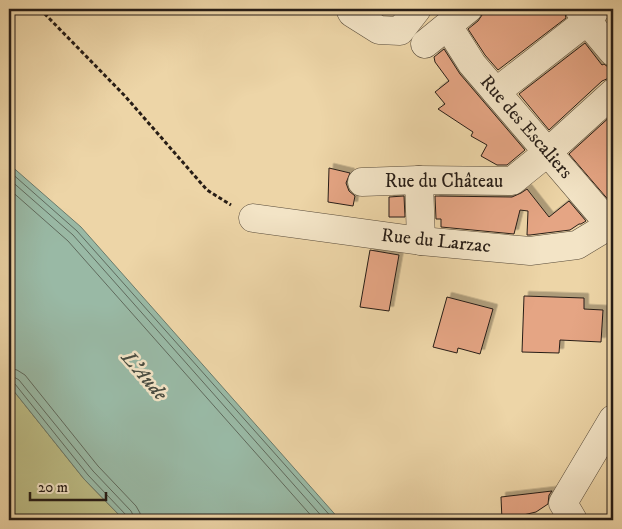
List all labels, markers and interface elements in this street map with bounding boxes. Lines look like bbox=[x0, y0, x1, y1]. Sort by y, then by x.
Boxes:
street label: Rue des Escaliers bbox=[475, 71, 577, 183]
street label: Rue du Château bbox=[385, 170, 503, 193]
street label: Rue du Larzac bbox=[380, 224, 492, 258]
water label: L'Aude bbox=[115, 345, 173, 407]
scale bar bbox=[30, 469, 106, 501]
text: 20 m bbox=[38, 478, 68, 497]

